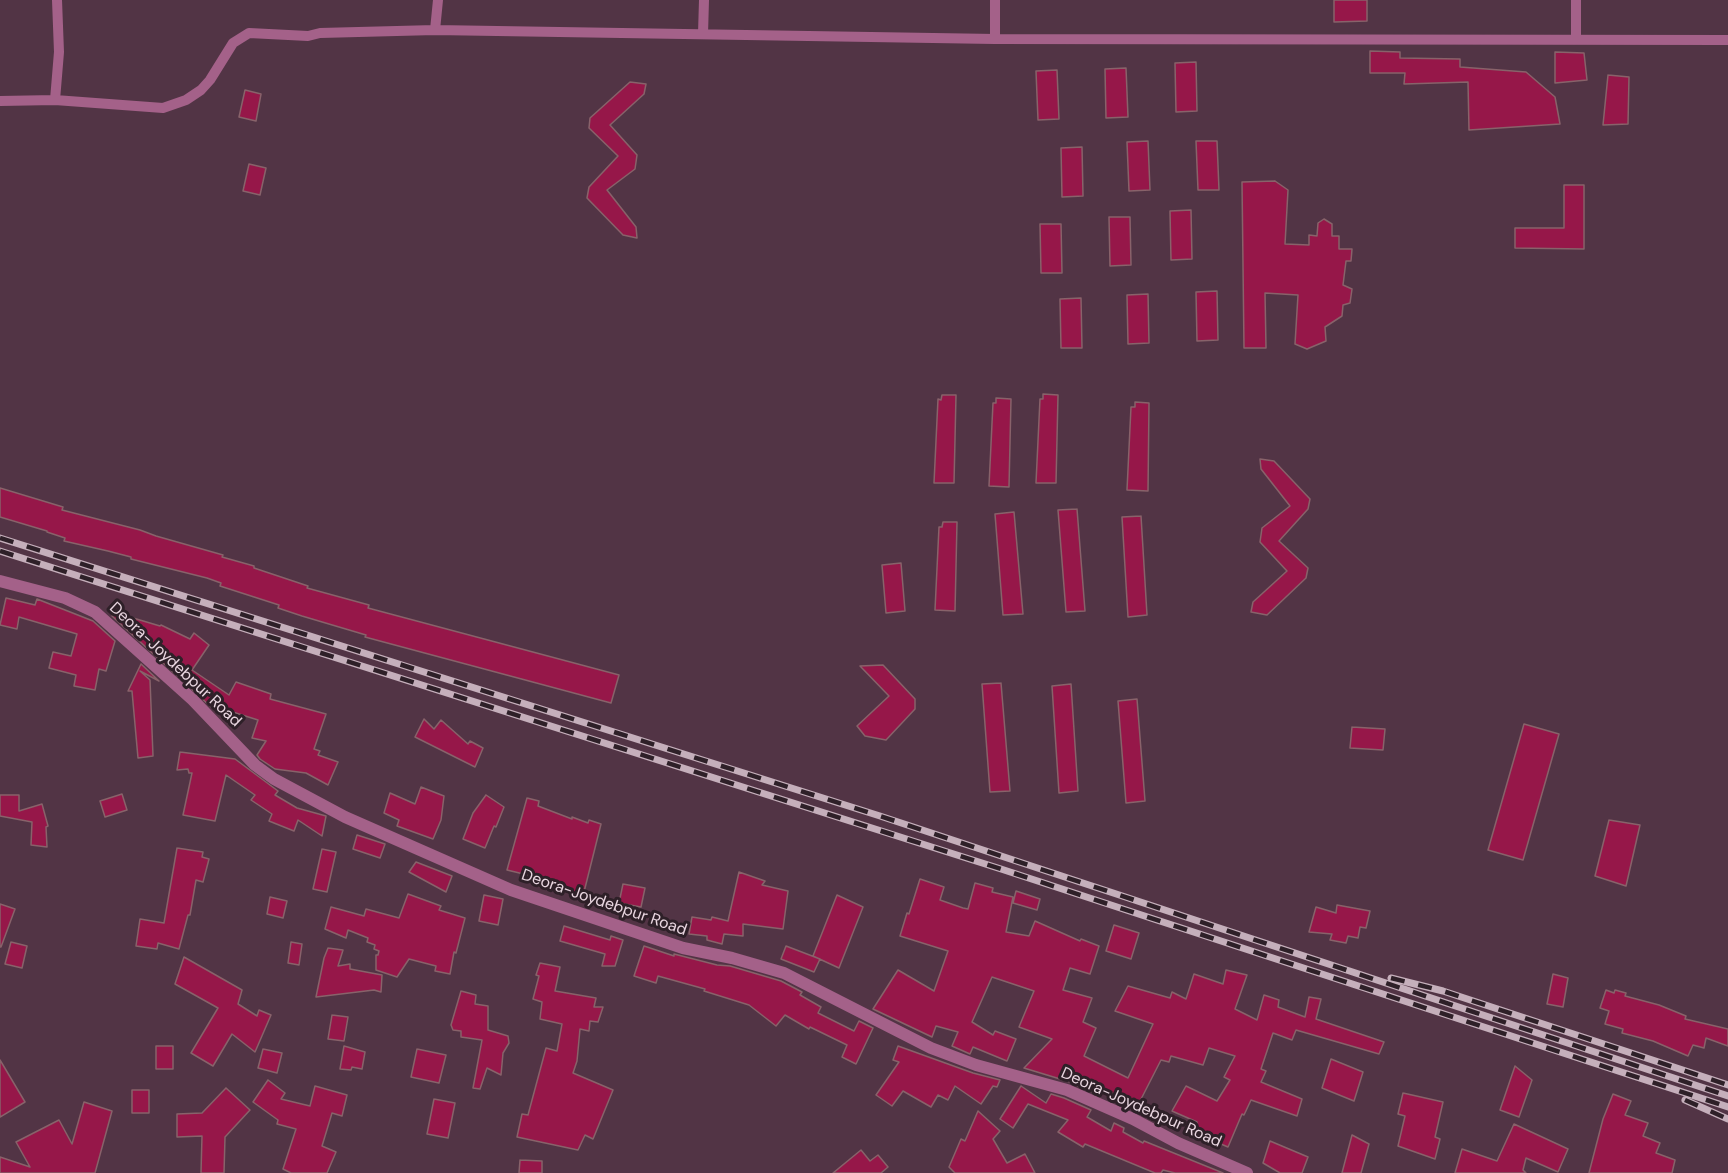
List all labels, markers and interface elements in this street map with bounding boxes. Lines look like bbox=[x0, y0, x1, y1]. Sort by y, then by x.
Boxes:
street label: Deora-Joydebpur Road bbox=[105, 599, 245, 731]
street label: Deora-Joydebpur Road bbox=[519, 866, 689, 940]
street label: Deora-Joydebpur Road bbox=[1058, 1064, 1224, 1152]

